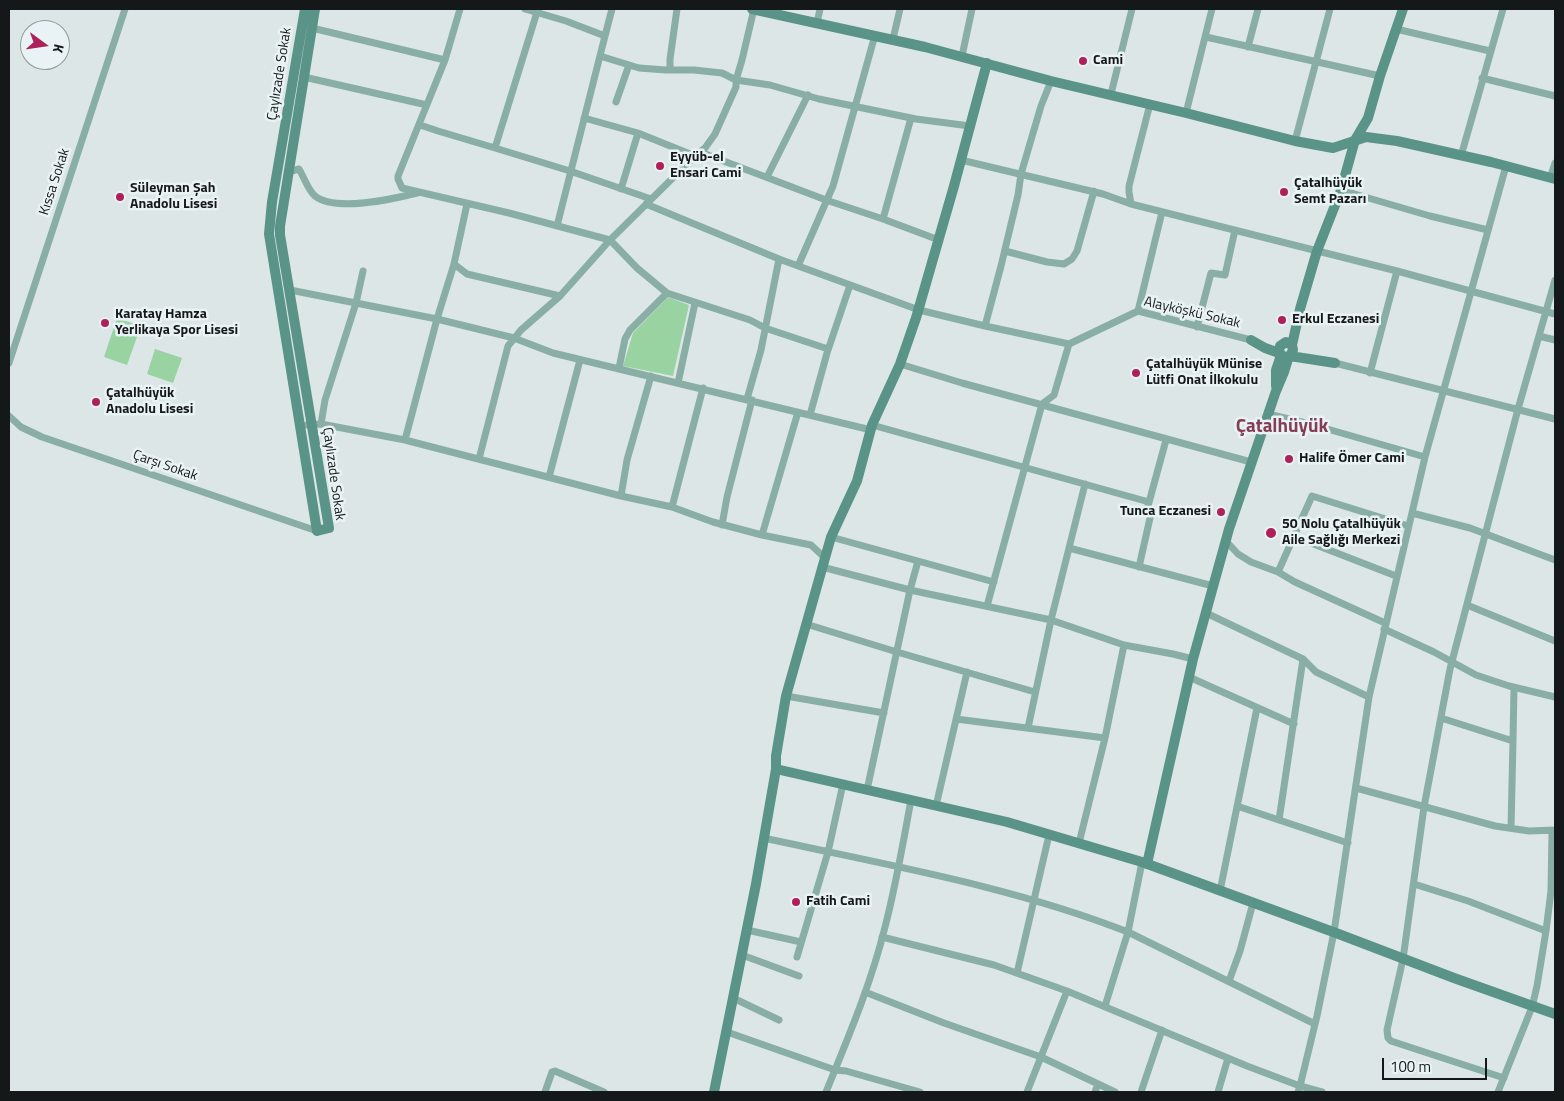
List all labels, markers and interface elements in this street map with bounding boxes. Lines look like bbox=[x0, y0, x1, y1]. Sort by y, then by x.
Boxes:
north arrow bbox=[20, 20, 70, 70]
street label: Çaylızade Sokak bbox=[264, 26, 296, 122]
text: K bbox=[48, 42, 70, 55]
place label: Cami bbox=[1093, 53, 1123, 69]
marker: Cami bbox=[1077, 55, 1089, 67]
street label: Kıssa Sokak bbox=[36, 146, 74, 218]
place label: Eyyüb-el Ensari Cami bbox=[670, 150, 741, 182]
marker: Eyyüb-el Ensari Cami bbox=[654, 160, 666, 172]
place label: Çatalhüyük Semt Pazarı bbox=[1294, 176, 1366, 208]
place label: Süleyman Şah Anadolu Lisesi bbox=[130, 181, 217, 213]
marker: Çatalhüyük Semt Pazarı bbox=[1278, 186, 1290, 198]
marker: Süleyman Şah Anadolu Lisesi bbox=[114, 191, 126, 203]
street label: Alayköşkü Sokak bbox=[1142, 294, 1242, 332]
place label: Karatay Hamza Yerlikaya Spor Lisesi bbox=[115, 307, 238, 340]
place label: Erkul Eczanesi bbox=[1292, 312, 1379, 328]
marker: Erkul Eczanesi bbox=[1276, 314, 1288, 326]
marker: Karatay Hamza Yerlikaya Spor Lisesi bbox=[99, 317, 111, 329]
place label: Çatalhüyük Münise Lütfi Onat İlkokulu bbox=[1146, 357, 1262, 390]
marker: Çatalhüyük Münise Lütfi Onat İlkokulu bbox=[1130, 367, 1142, 379]
place label: Çatalhüyük Anadolu Lisesi bbox=[106, 386, 193, 418]
marker: Çatalhüyük Anadolu Lisesi bbox=[90, 396, 102, 408]
district label: Çatalhüyük bbox=[1236, 416, 1328, 438]
street label: Çaylızade Sokak bbox=[318, 426, 348, 522]
street label: Çarşı Sokak bbox=[130, 447, 200, 485]
place label: Halife Ömer Cami bbox=[1299, 451, 1405, 467]
marker: Halife Ömer Cami bbox=[1283, 453, 1295, 465]
place label: Tunca Eczanesi bbox=[1120, 504, 1211, 520]
marker: Tunca Eczanesi bbox=[1215, 506, 1227, 518]
place label: 50 Nolu Çatalhüyük Aile Sağlığı Merkezi bbox=[1282, 517, 1401, 550]
marker: 50 Nolu Çatalhüyük Aile Sağlığı Merkezi bbox=[1264, 526, 1278, 540]
place label: Fatih Cami bbox=[806, 894, 870, 910]
marker: Fatih Cami bbox=[790, 896, 802, 908]
scale bar bbox=[1384, 1048, 1489, 1080]
text: 100 m bbox=[1390, 1055, 1431, 1078]

